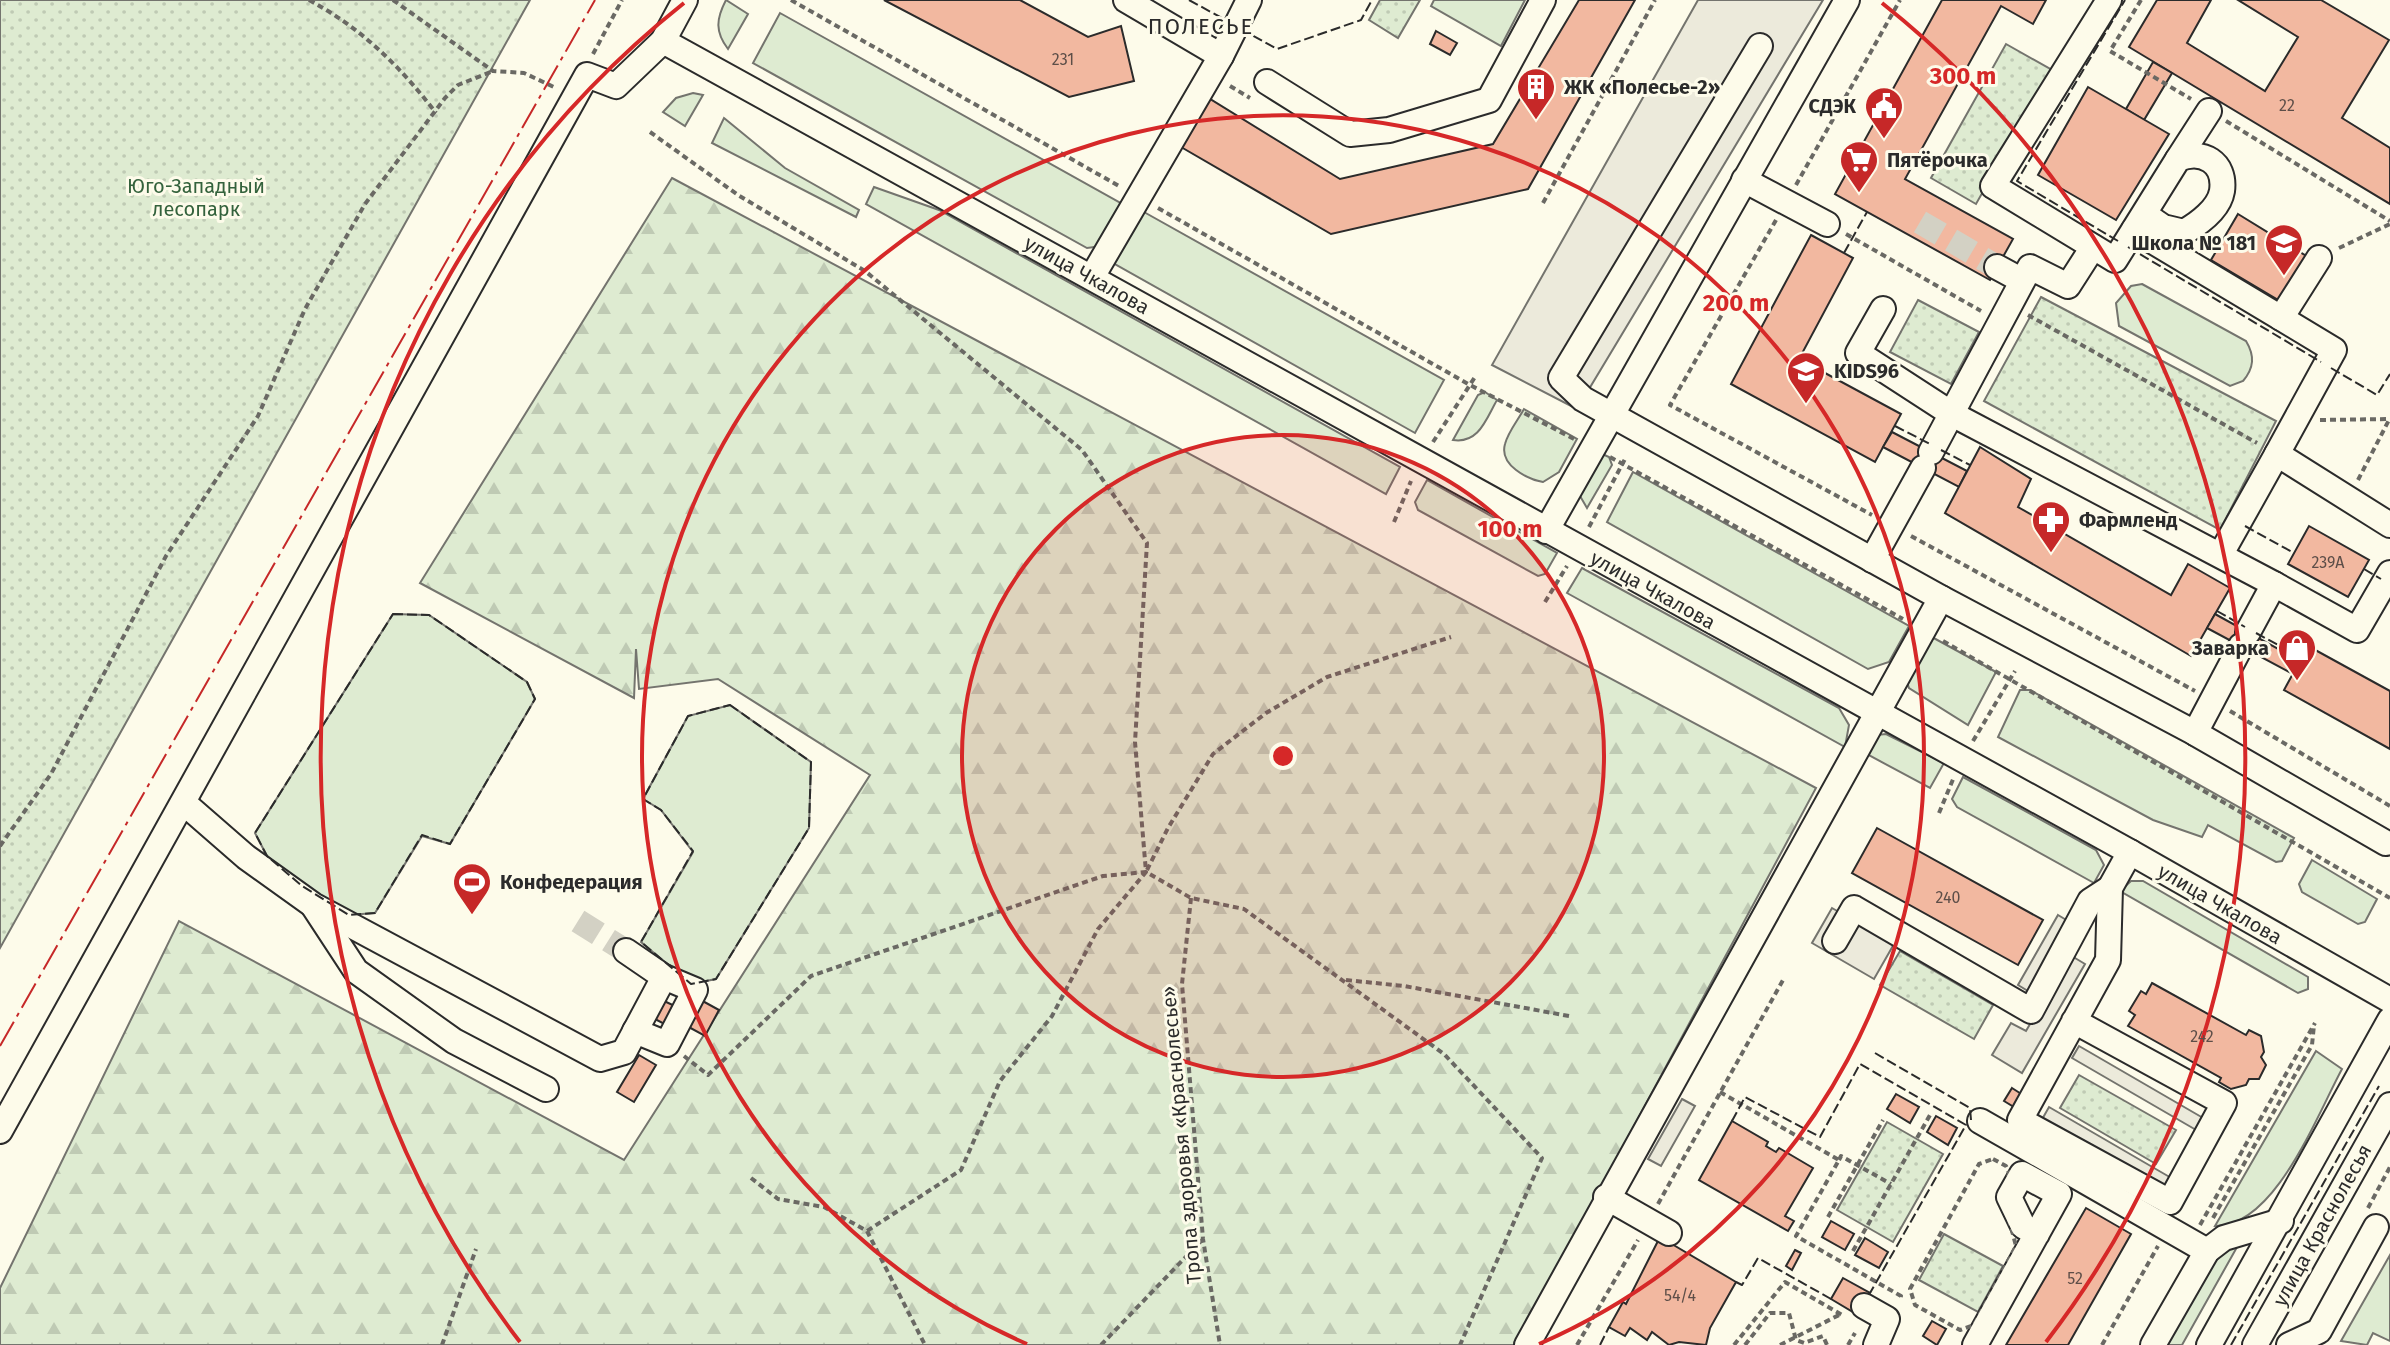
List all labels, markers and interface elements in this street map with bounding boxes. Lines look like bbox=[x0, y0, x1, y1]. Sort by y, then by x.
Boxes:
district label: ПОЛЕСЬЕ bbox=[1148, 13, 1254, 40]
house number: 231 bbox=[1052, 50, 1074, 69]
text: 300 m bbox=[1929, 62, 1996, 90]
building icon: ЖК «Полесье-2» bbox=[1515, 66, 1557, 121]
place label: ЖК «Полесье-2» bbox=[1563, 75, 1720, 99]
public building icon: СДЭК bbox=[1863, 85, 1905, 140]
place label: СДЭК bbox=[1809, 94, 1857, 118]
house number: 22 bbox=[2279, 96, 2295, 115]
supermarket icon: Пятёрочка bbox=[1838, 139, 1880, 194]
place label: Пятёрочка bbox=[1887, 148, 1988, 172]
park label: Юго-Западный лесопарк bbox=[127, 174, 265, 221]
school or university icon: Школа № 181 bbox=[2263, 222, 2305, 277]
street label: улица Чкалова bbox=[1020, 231, 1154, 319]
place label: Школа № 181 bbox=[2132, 231, 2256, 255]
text: 200 m bbox=[1703, 289, 1769, 317]
school or university icon: KIDS96 bbox=[1785, 350, 1827, 405]
place label: KIDS96 bbox=[1834, 359, 1899, 383]
pharmacy icon: Фармленд bbox=[2030, 499, 2072, 554]
place label: Фармленд bbox=[2079, 508, 2177, 532]
text: 100 m bbox=[1477, 515, 1543, 543]
street label: улица Чкалова bbox=[1586, 546, 1720, 634]
house number: 239А bbox=[2311, 553, 2345, 572]
shop icon: Заварка bbox=[2276, 627, 2318, 682]
place label: Заварка bbox=[2191, 636, 2269, 660]
centre of rings bbox=[1269, 742, 1297, 770]
street label: улица Чкалова bbox=[2154, 859, 2286, 949]
sports icon: Конфедерация bbox=[451, 861, 493, 916]
place label: Конфедерация bbox=[500, 870, 643, 894]
house number: 240 bbox=[1936, 888, 1961, 907]
street label: Тропа здоровья «Краснолесье» bbox=[1156, 985, 1206, 1285]
house number: 242 bbox=[2190, 1027, 2214, 1046]
street label: улица Краснолесья bbox=[2268, 1140, 2376, 1310]
house number: 52 bbox=[2067, 1269, 2083, 1288]
house number: 54/4 bbox=[1664, 1286, 1697, 1305]

